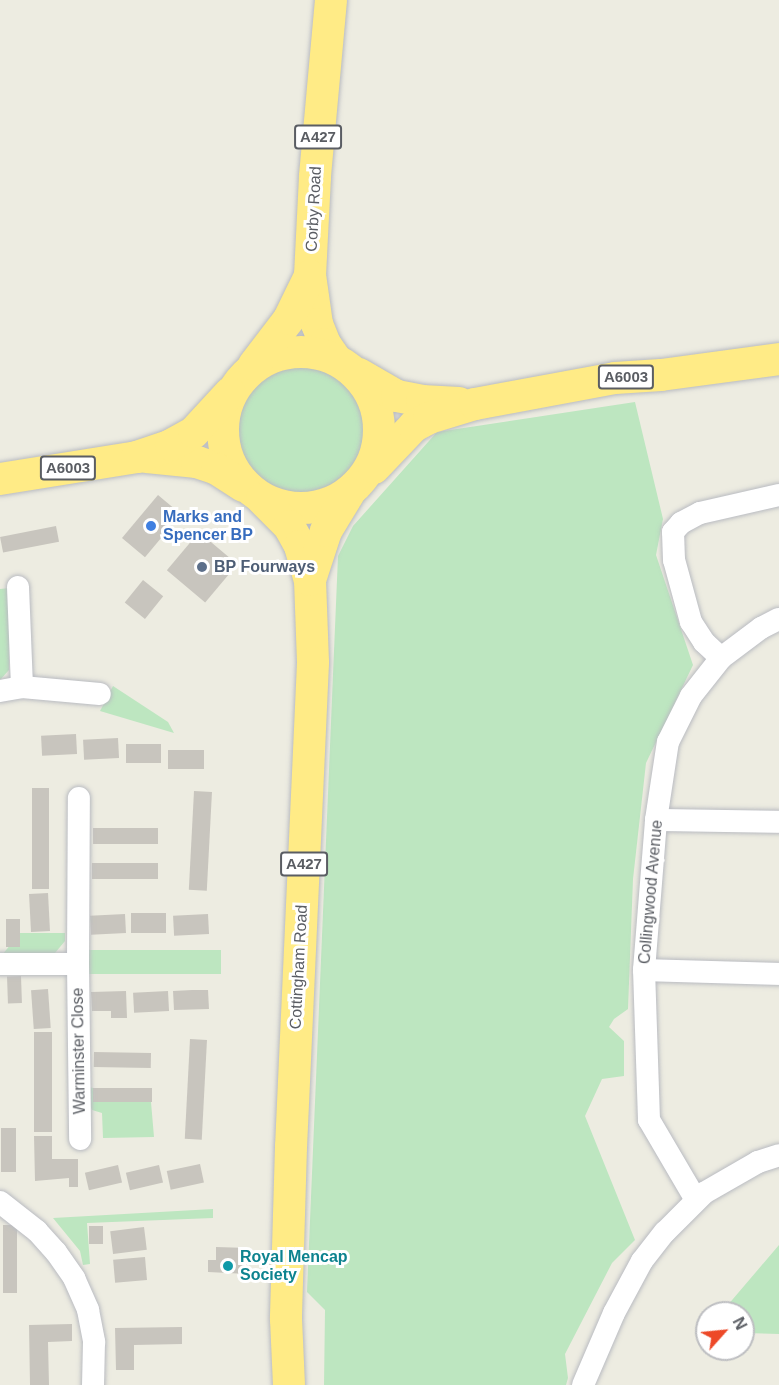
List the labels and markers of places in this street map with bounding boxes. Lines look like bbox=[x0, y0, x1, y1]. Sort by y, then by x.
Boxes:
place label: Marks and Spencer BP bbox=[163, 507, 253, 545]
marker: Marks and Spencer BP bbox=[144, 519, 158, 533]
place label: BP Fourways bbox=[214, 557, 315, 577]
marker: BP Fourways bbox=[195, 560, 209, 574]
place label: Royal Mencap Society bbox=[240, 1247, 348, 1285]
marker: Royal Mencap Society bbox=[221, 1259, 235, 1273]

